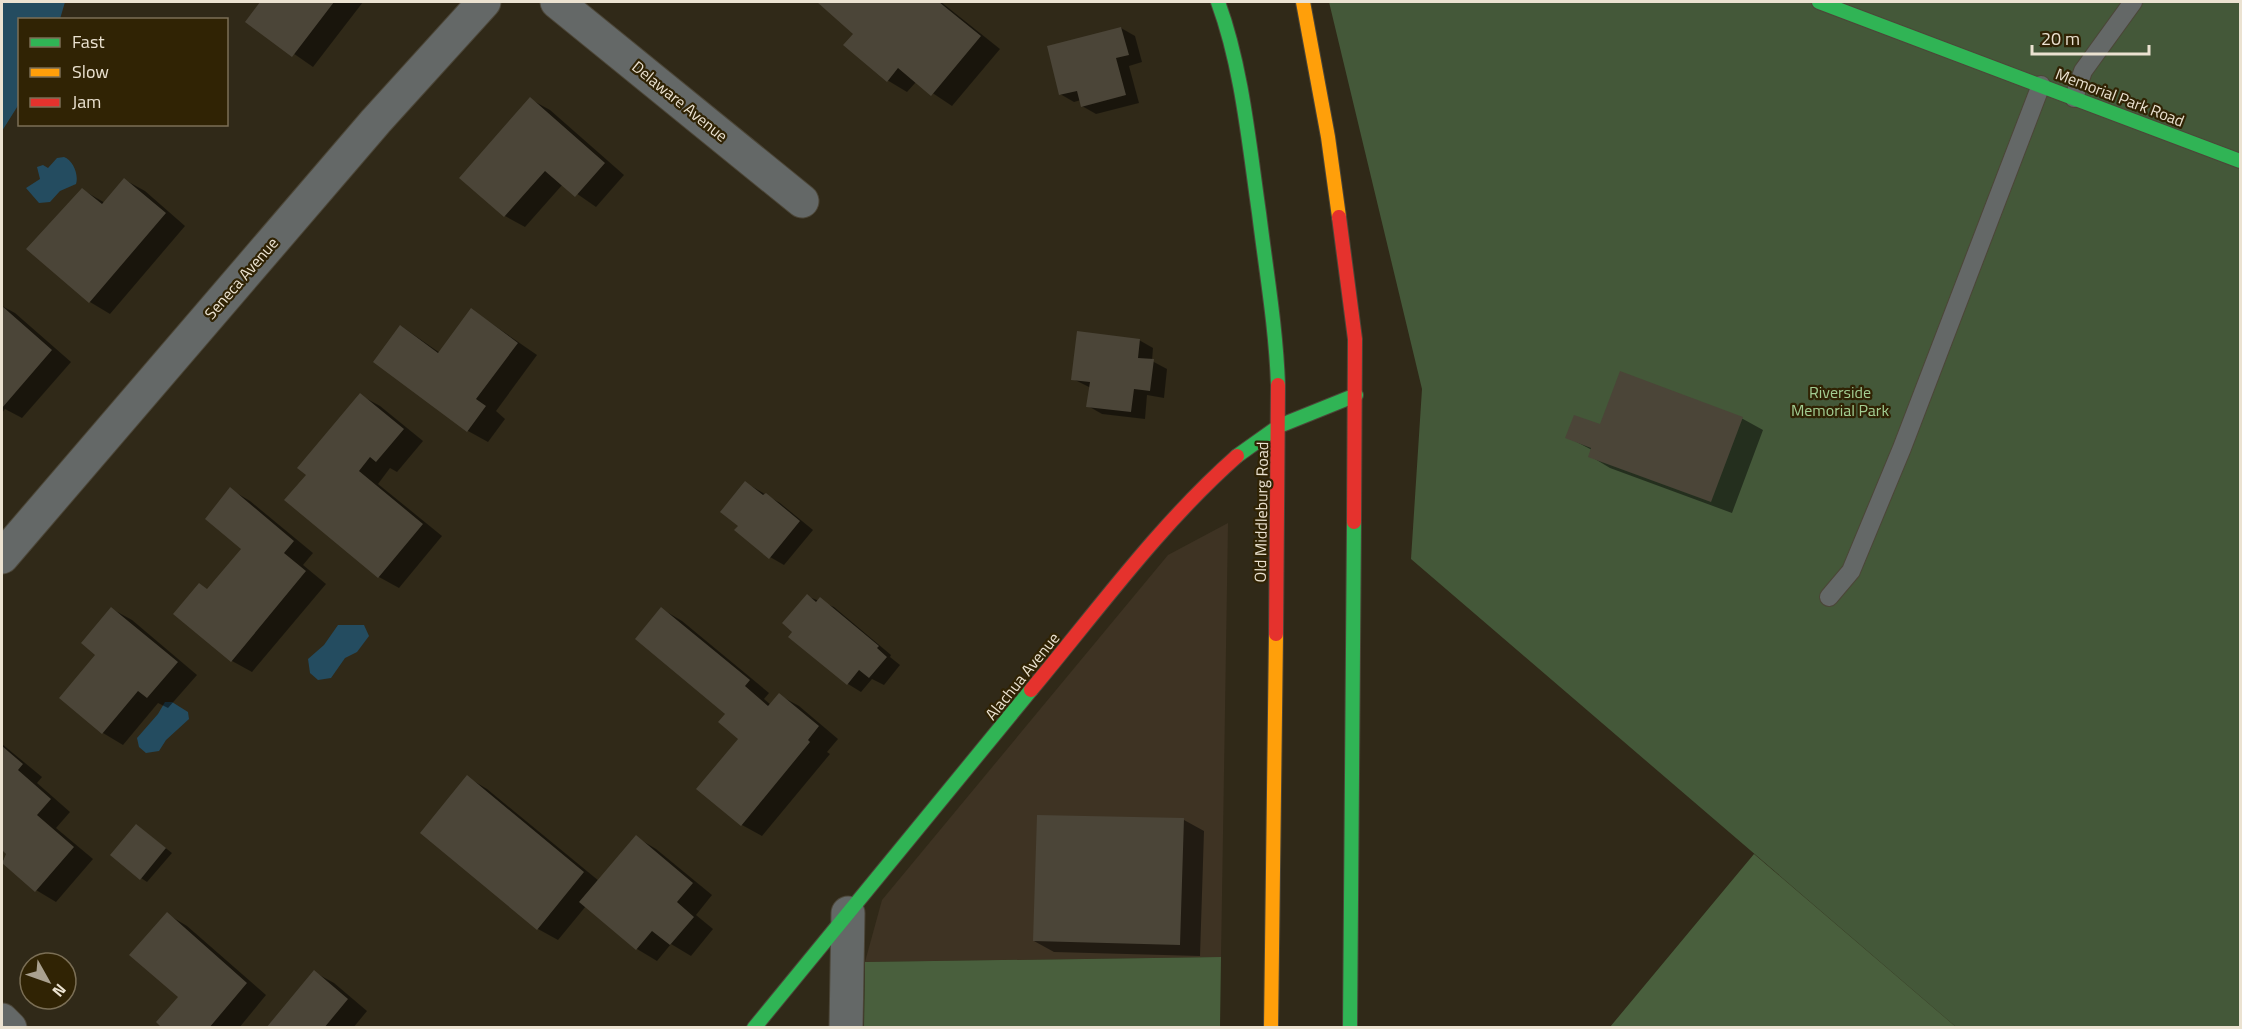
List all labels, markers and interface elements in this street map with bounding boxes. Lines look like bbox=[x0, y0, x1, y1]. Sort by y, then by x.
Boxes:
legend bbox=[18, 18, 228, 126]
scale bar bbox=[2032, 18, 2149, 56]
text: 20 m bbox=[2041, 25, 2080, 52]
text: Fast bbox=[72, 28, 105, 55]
street label: Delaware Avenue bbox=[627, 55, 733, 147]
text: Slow bbox=[72, 58, 109, 85]
street label: Memorial Park Road bbox=[2052, 61, 2188, 133]
text: Jam bbox=[72, 88, 101, 115]
street label: Seneca Avenue bbox=[198, 232, 284, 324]
park label: Riverside Memorial Park bbox=[1791, 380, 1889, 422]
street label: Old Middleburg Road bbox=[1248, 441, 1274, 583]
street label: Alachua Avenue bbox=[979, 627, 1065, 725]
north arrow bbox=[18, 951, 78, 1011]
text: N bbox=[47, 979, 72, 1003]

